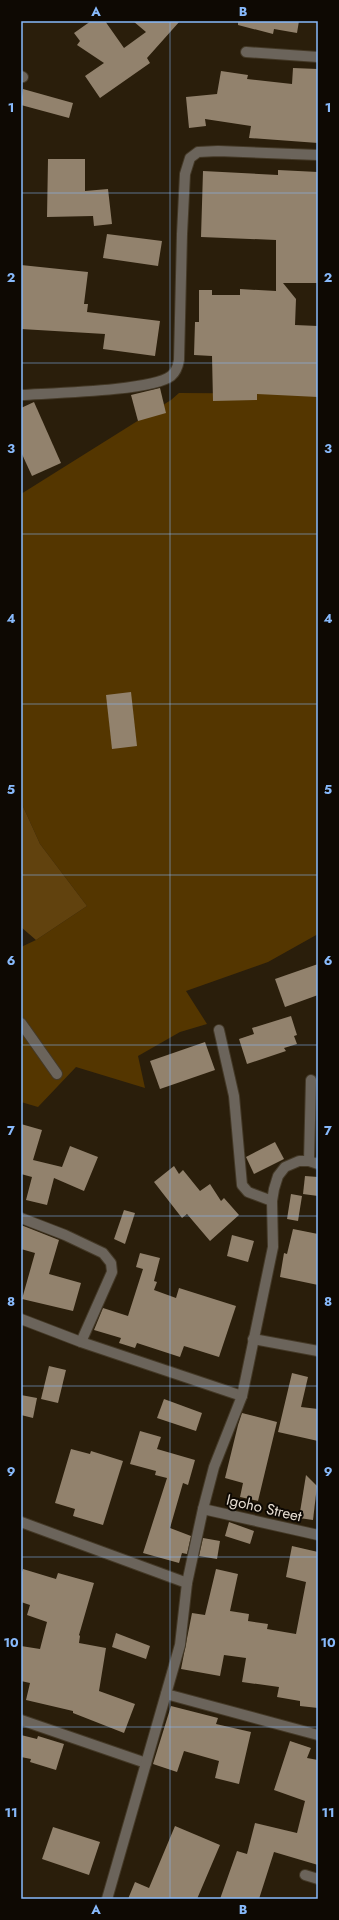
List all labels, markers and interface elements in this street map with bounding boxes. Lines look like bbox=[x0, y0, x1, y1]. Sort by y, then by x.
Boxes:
text: A bbox=[90, 2, 101, 21]
text: B bbox=[239, 2, 248, 21]
text: 1 bbox=[8, 98, 14, 117]
text: 1 bbox=[325, 98, 331, 117]
text: 2 bbox=[7, 268, 15, 287]
text: 2 bbox=[324, 268, 332, 287]
text: 3 bbox=[7, 439, 15, 458]
text: 3 bbox=[324, 439, 332, 458]
text: 4 bbox=[6, 609, 16, 628]
text: 4 bbox=[323, 609, 333, 628]
text: 5 bbox=[7, 780, 15, 799]
text: 5 bbox=[324, 780, 332, 799]
text: 6 bbox=[7, 951, 16, 970]
text: 6 bbox=[324, 951, 333, 970]
text: 7 bbox=[7, 1121, 15, 1140]
text: 7 bbox=[324, 1121, 332, 1140]
text: 8 bbox=[7, 1292, 15, 1311]
text: 8 bbox=[324, 1292, 332, 1311]
text: 9 bbox=[7, 1462, 16, 1481]
text: 9 bbox=[324, 1462, 333, 1481]
street label: Igoho Street bbox=[224, 1489, 304, 1527]
text: 10 bbox=[3, 1633, 19, 1652]
text: 10 bbox=[320, 1633, 336, 1652]
text: 11 bbox=[4, 1803, 18, 1822]
text: 11 bbox=[321, 1803, 335, 1822]
text: A bbox=[90, 1900, 101, 1919]
text: B bbox=[239, 1900, 248, 1919]

